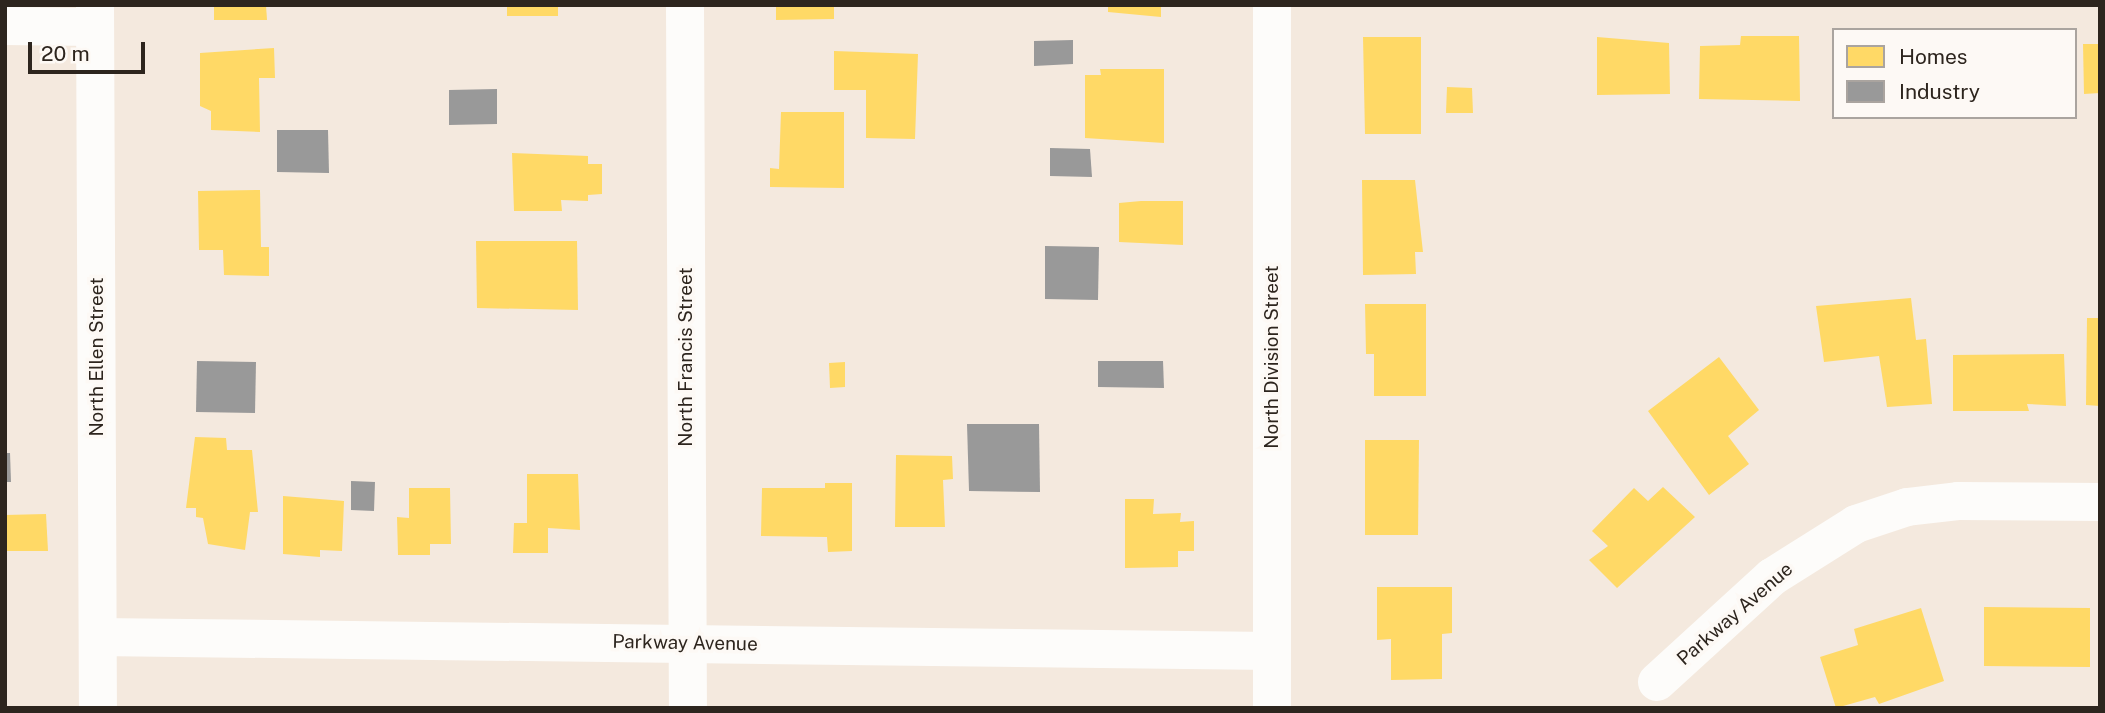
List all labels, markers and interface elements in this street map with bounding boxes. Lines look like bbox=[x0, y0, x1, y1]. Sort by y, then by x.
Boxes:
scale bar bbox=[32, 28, 149, 72]
legend bbox=[1832, 28, 2077, 119]
text: 20 m bbox=[41, 41, 90, 66]
text: Homes bbox=[1899, 44, 1967, 69]
text: Industry bbox=[1899, 79, 1980, 104]
street label: North Division Street bbox=[1261, 265, 1283, 449]
street label: North Francis Street bbox=[675, 267, 697, 447]
street label: North Ellen Street bbox=[86, 277, 108, 437]
street label: Parkway Avenue bbox=[1673, 558, 1797, 670]
street label: Parkway Avenue bbox=[612, 630, 758, 656]

